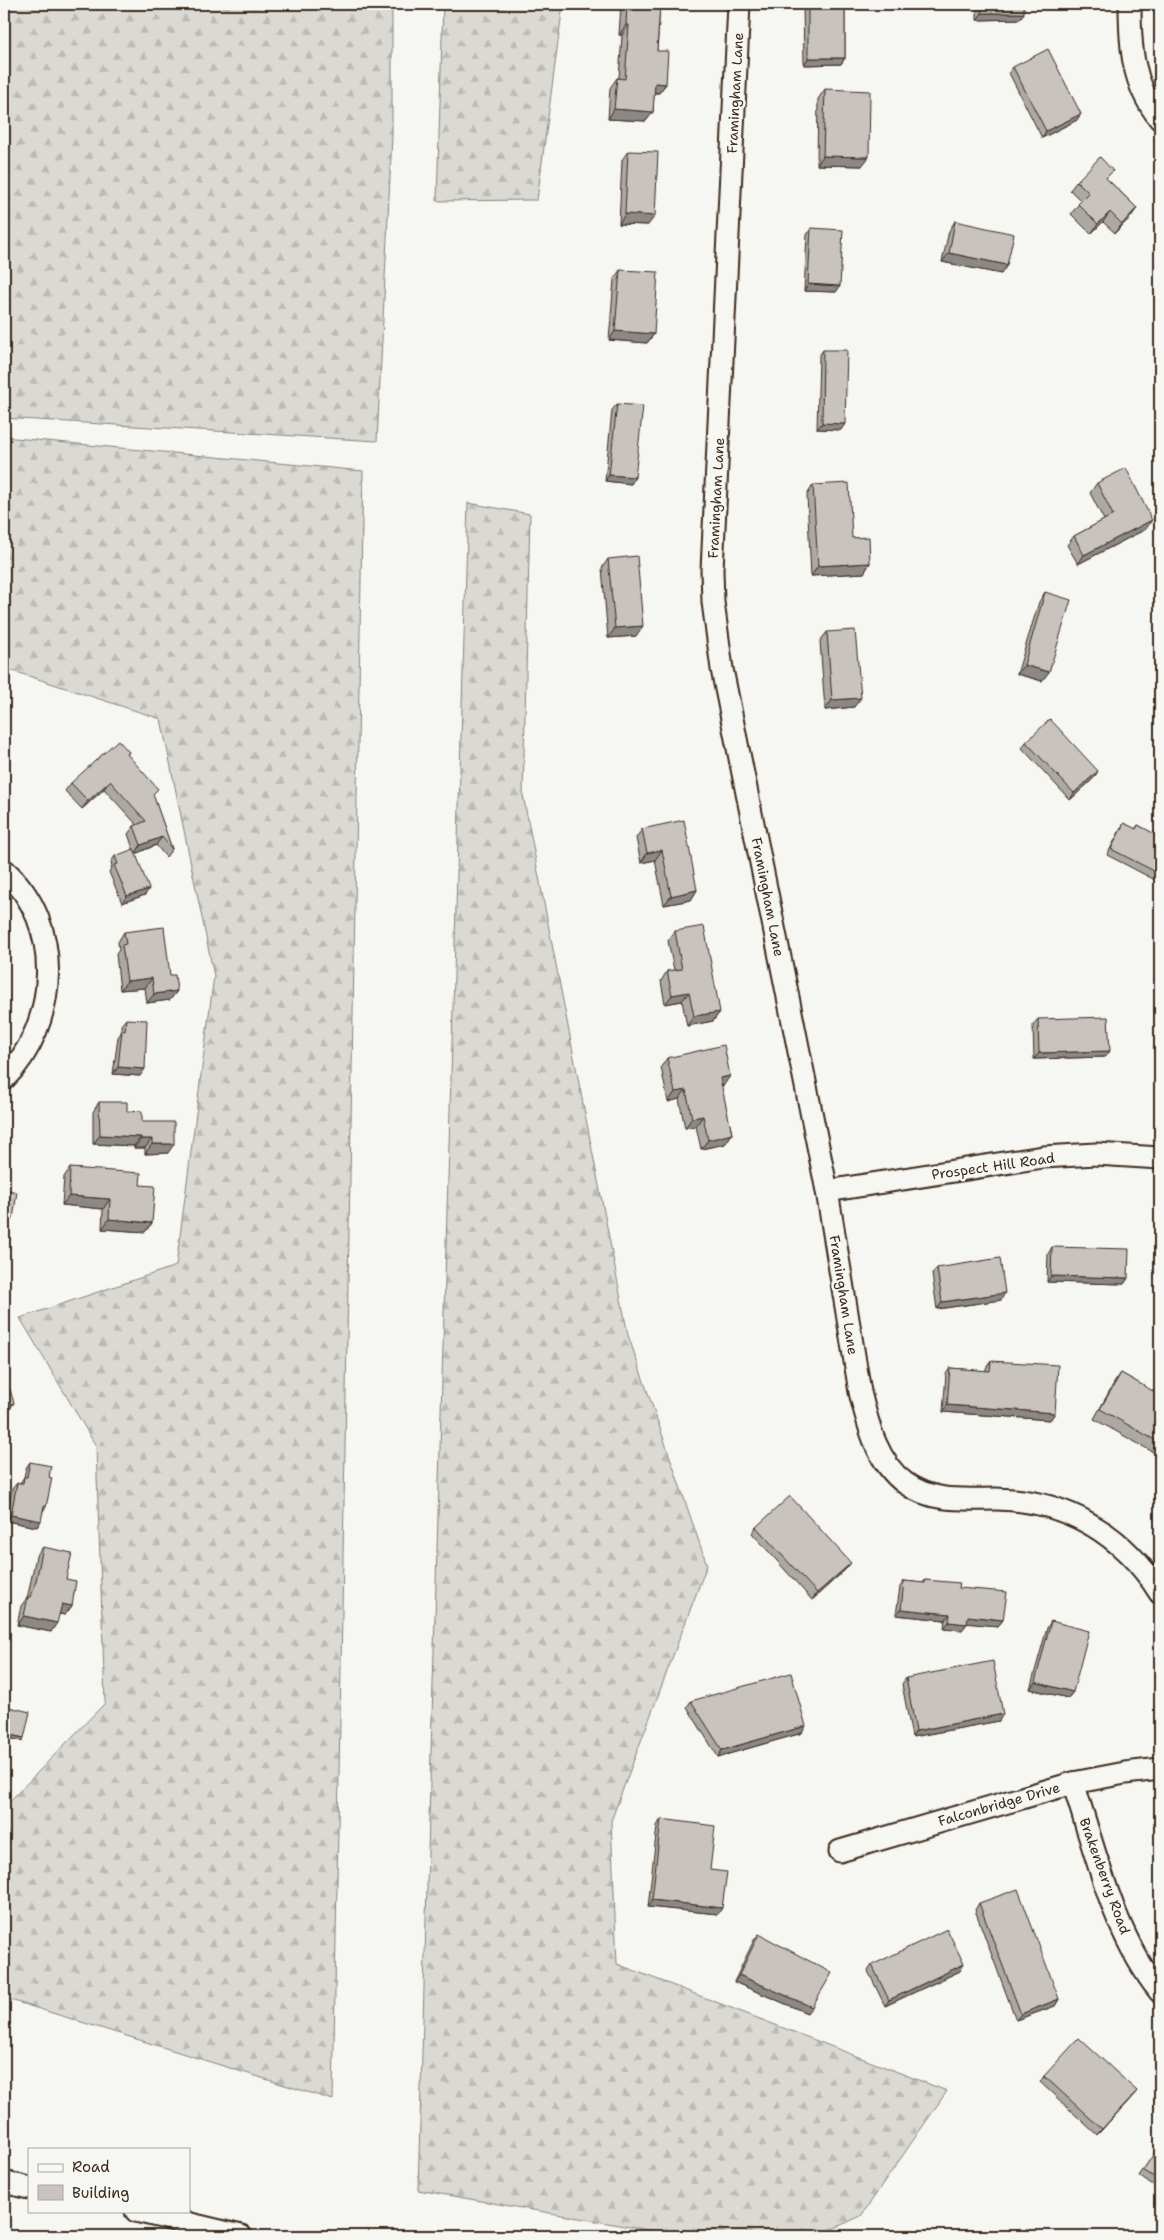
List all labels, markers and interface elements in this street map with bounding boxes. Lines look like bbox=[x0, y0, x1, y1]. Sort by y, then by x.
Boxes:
street label: Framingham Lane bbox=[723, 32, 747, 154]
street label: Framingham Lane bbox=[704, 437, 728, 559]
street label: Framingham Lane bbox=[748, 836, 788, 958]
street label: Prospect Hill Road bbox=[930, 1148, 1056, 1184]
street label: Framingham Lane bbox=[826, 1234, 862, 1356]
street label: Falconbridge Drive bbox=[936, 1778, 1062, 1830]
street label: Brakenberry Road bbox=[1076, 1815, 1134, 1937]
legend bbox=[28, 2148, 190, 2212]
text: Road bbox=[72, 2157, 110, 2177]
text: Building bbox=[72, 2183, 129, 2203]

